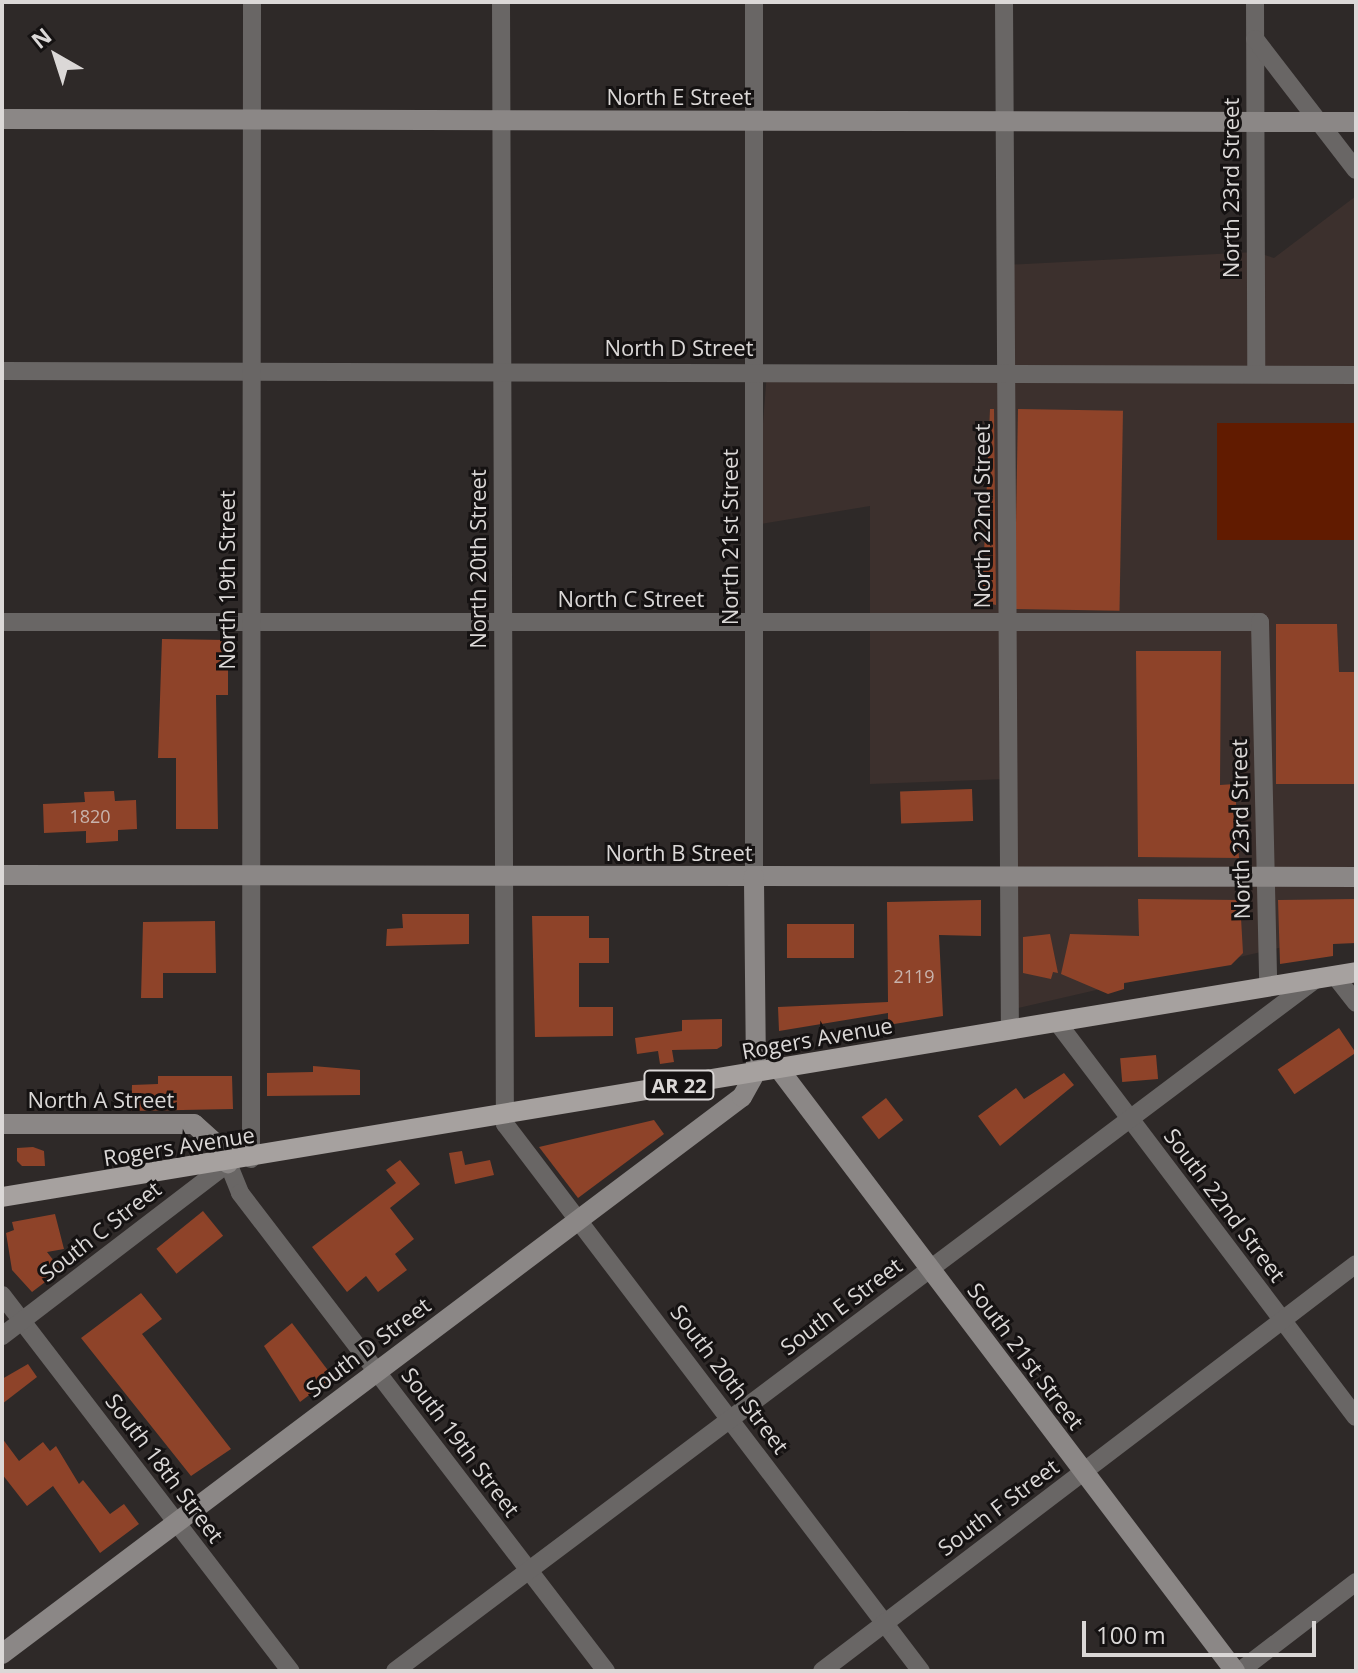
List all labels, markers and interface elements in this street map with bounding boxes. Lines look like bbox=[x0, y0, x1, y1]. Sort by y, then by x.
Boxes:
north arrow bbox=[16, 16, 96, 96]
text: N bbox=[24, 20, 57, 55]
street label: North E Street bbox=[606, 84, 752, 110]
street label: North 23rd Street bbox=[1218, 98, 1244, 278]
street label: North D Street bbox=[605, 335, 753, 361]
street label: North 22nd Street bbox=[969, 423, 995, 609]
street label: North 21st Street bbox=[717, 449, 743, 625]
street label: North 20th Street bbox=[465, 469, 491, 649]
street label: North 19th Street bbox=[214, 490, 240, 670]
street label: North C Street bbox=[558, 586, 704, 612]
street label: North 23rd Street bbox=[1225, 738, 1255, 920]
house number: 1820 bbox=[69, 805, 111, 827]
street label: North B Street bbox=[605, 840, 753, 866]
house number: 2119 bbox=[893, 965, 935, 987]
street label: Rogers Avenue bbox=[739, 1012, 895, 1064]
road number: AR 22 bbox=[643, 1069, 715, 1101]
street label: North A Street bbox=[28, 1087, 174, 1113]
street label: Rogers Avenue bbox=[101, 1121, 257, 1171]
street label: South 22nd Street bbox=[1159, 1123, 1291, 1287]
street label: South C Street bbox=[34, 1175, 166, 1287]
street label: South E Street bbox=[775, 1252, 907, 1360]
street label: South 21st Street bbox=[962, 1278, 1090, 1434]
street label: South D Street bbox=[301, 1292, 435, 1402]
street label: South 20th Street bbox=[665, 1299, 795, 1459]
street label: South 19th Street bbox=[396, 1362, 526, 1522]
street label: South 18th Street bbox=[100, 1388, 230, 1548]
street label: South F Street bbox=[932, 1453, 1064, 1561]
scale bar bbox=[1086, 1605, 1320, 1655]
text: 100 m bbox=[1096, 1618, 1166, 1651]

